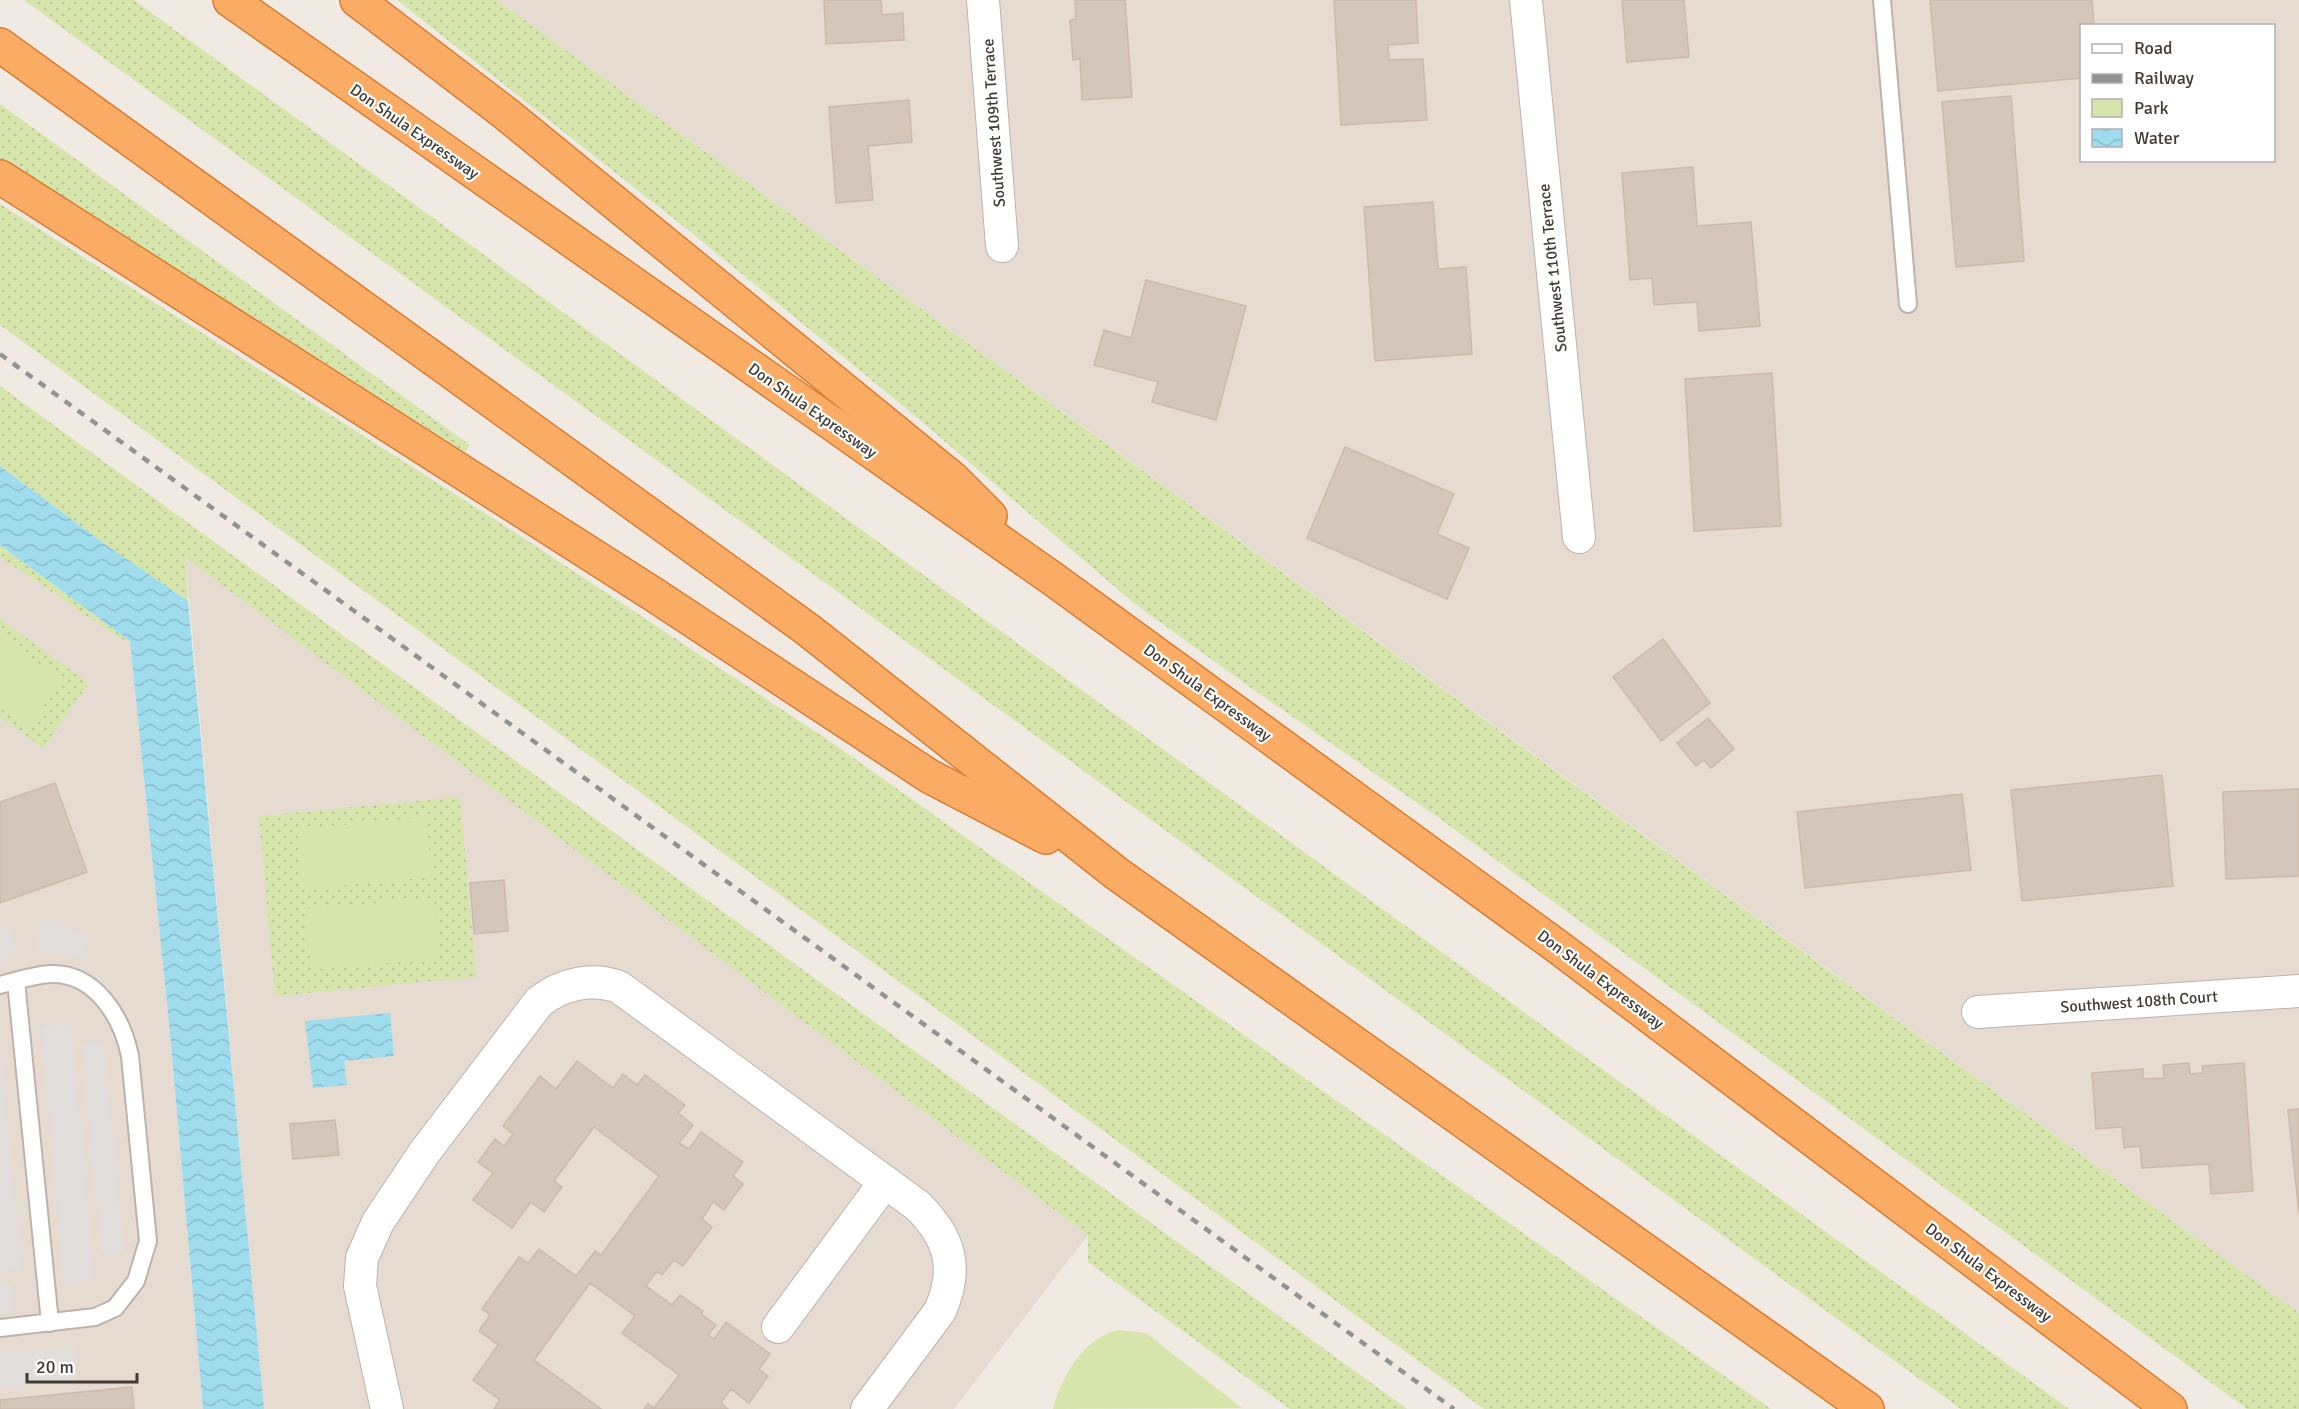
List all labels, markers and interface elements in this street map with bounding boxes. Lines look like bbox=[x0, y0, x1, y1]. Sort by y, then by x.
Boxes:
legend bbox=[2080, 24, 2275, 162]
text: Road bbox=[2134, 37, 2173, 59]
street label: Southwest 109th Terrace bbox=[978, 38, 1010, 208]
text: Railway bbox=[2134, 67, 2195, 89]
street label: Don Shula Expressway bbox=[346, 80, 483, 184]
text: Park bbox=[2134, 97, 2169, 119]
text: Water bbox=[2134, 127, 2180, 149]
street label: Southwest 110th Terrace bbox=[1534, 183, 1572, 353]
street label: Don Shula Expressway bbox=[744, 359, 881, 463]
street label: Don Shula Expressway bbox=[1140, 640, 1276, 746]
street label: Don Shula Expressway bbox=[1533, 926, 1668, 1034]
street label: Southwest 108th Court bbox=[2060, 986, 2219, 1017]
street label: Don Shula Expressway bbox=[1921, 1219, 2056, 1327]
scale bar bbox=[27, 1346, 136, 1384]
text: 20 m bbox=[36, 1356, 74, 1378]

